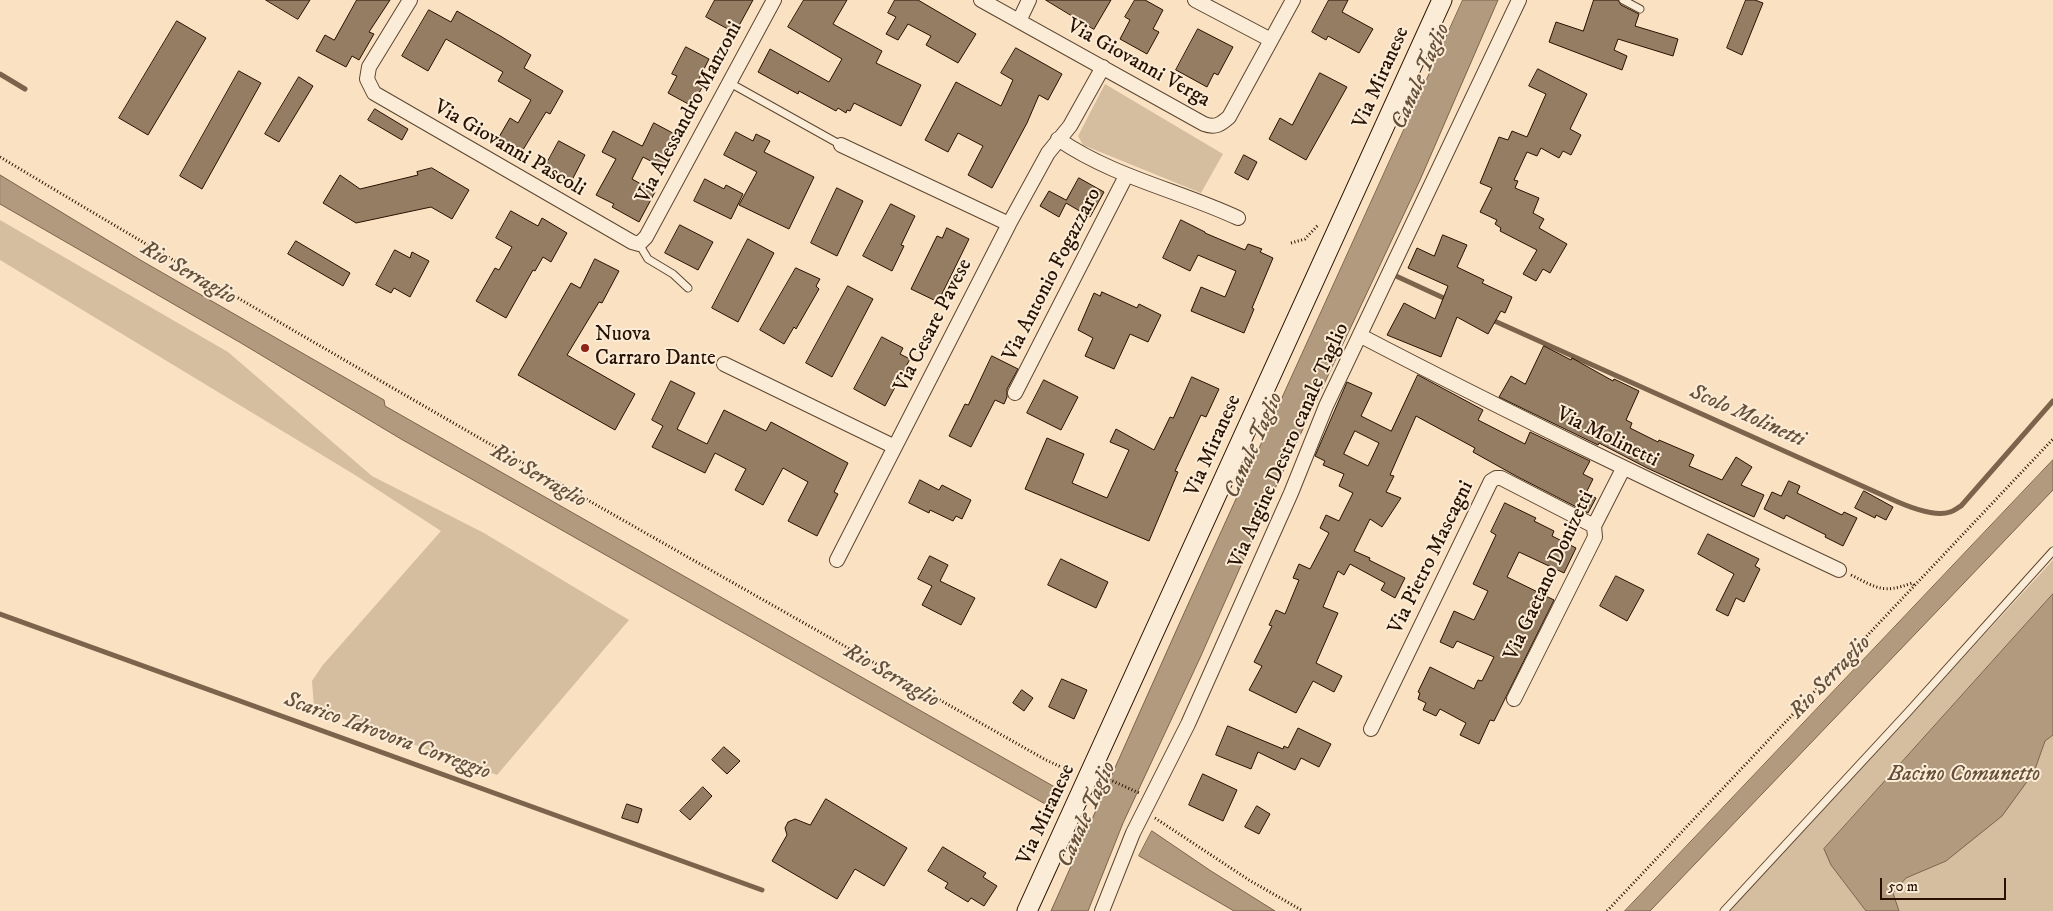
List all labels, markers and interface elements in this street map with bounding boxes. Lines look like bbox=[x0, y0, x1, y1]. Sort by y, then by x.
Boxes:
street label: Via Giovanni Verga bbox=[1062, 14, 1214, 114]
street label: Via Alessandro Manzoni bbox=[631, 18, 749, 208]
water label: Canale Taglio bbox=[1387, 20, 1457, 134]
street label: Via Miranese bbox=[1348, 23, 1416, 133]
street label: Via Giovanni Pascoli bbox=[429, 95, 589, 203]
street label: Via Antonio Fogazzaro bbox=[998, 184, 1108, 366]
water label: Rio Serraglio bbox=[135, 236, 241, 312]
street label: Via Cesare Pavese bbox=[890, 255, 978, 397]
street label: Via Argine Destro canale Taglio bbox=[1224, 319, 1356, 573]
place label: Nuova Carraro Dante bbox=[595, 323, 716, 373]
marker: Nuova Carraro Dante bbox=[579, 342, 591, 354]
water label: Scolo Molinetti bbox=[1685, 380, 1809, 454]
water label: Canale Taglio bbox=[1220, 389, 1290, 503]
street label: Via Miranese bbox=[1180, 391, 1248, 501]
street label: Via Molinetti bbox=[1552, 402, 1662, 474]
water label: Rio Serraglio bbox=[485, 439, 591, 515]
street label: Via Pietro Mascagni bbox=[1384, 477, 1480, 639]
street label: Via Gaetano Donizetti bbox=[1500, 487, 1600, 665]
water label: Rio Serraglio bbox=[1785, 631, 1877, 725]
water label: Rio Serraglio bbox=[838, 639, 944, 715]
water label: Scarico Idrovora Correggio bbox=[280, 687, 494, 787]
water label: Canale Taglio bbox=[1053, 758, 1123, 872]
street label: Via Miranese bbox=[1013, 760, 1081, 870]
water label: Bacino Comunetto bbox=[1888, 762, 2040, 788]
scale bar bbox=[1883, 868, 2009, 900]
text: 50 m bbox=[1888, 877, 1918, 896]

